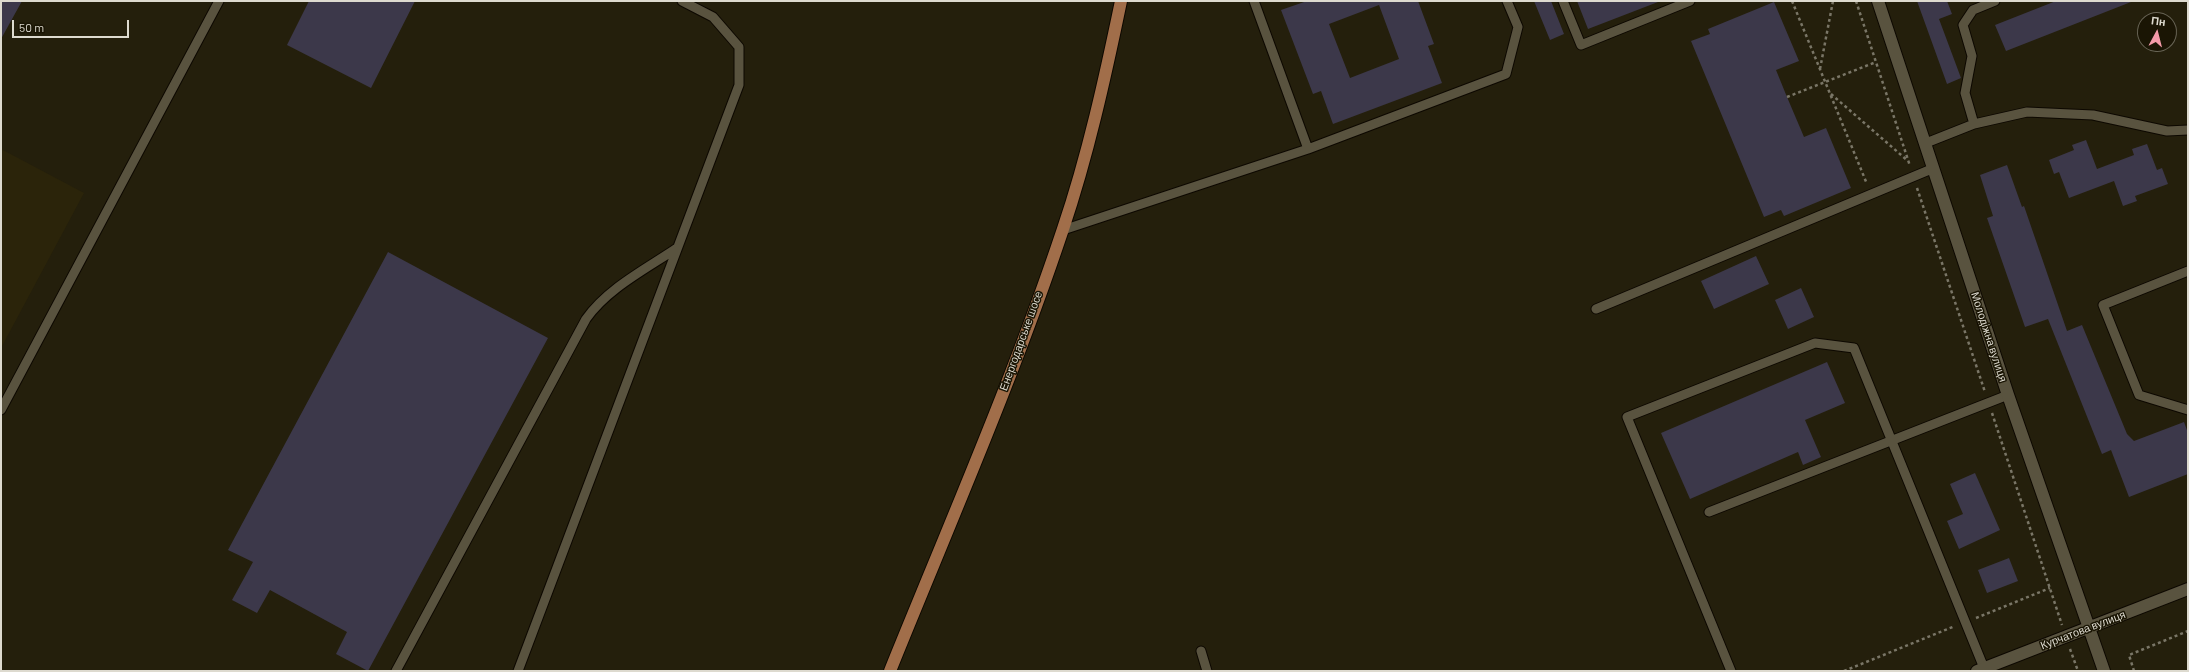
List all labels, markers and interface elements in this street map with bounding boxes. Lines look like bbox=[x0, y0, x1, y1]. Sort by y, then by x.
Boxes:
scale bar bbox=[14, 12, 131, 38]
north arrow bbox=[2137, 12, 2177, 52]
text: Пн bbox=[2150, 13, 2166, 28]
text: 50 m bbox=[19, 20, 44, 34]
street label: Енергодарське шосе bbox=[997, 289, 1045, 393]
street label: Молодіжна вулиця bbox=[1968, 290, 2010, 384]
street label: Курчатова вулиця bbox=[2039, 608, 2127, 652]

